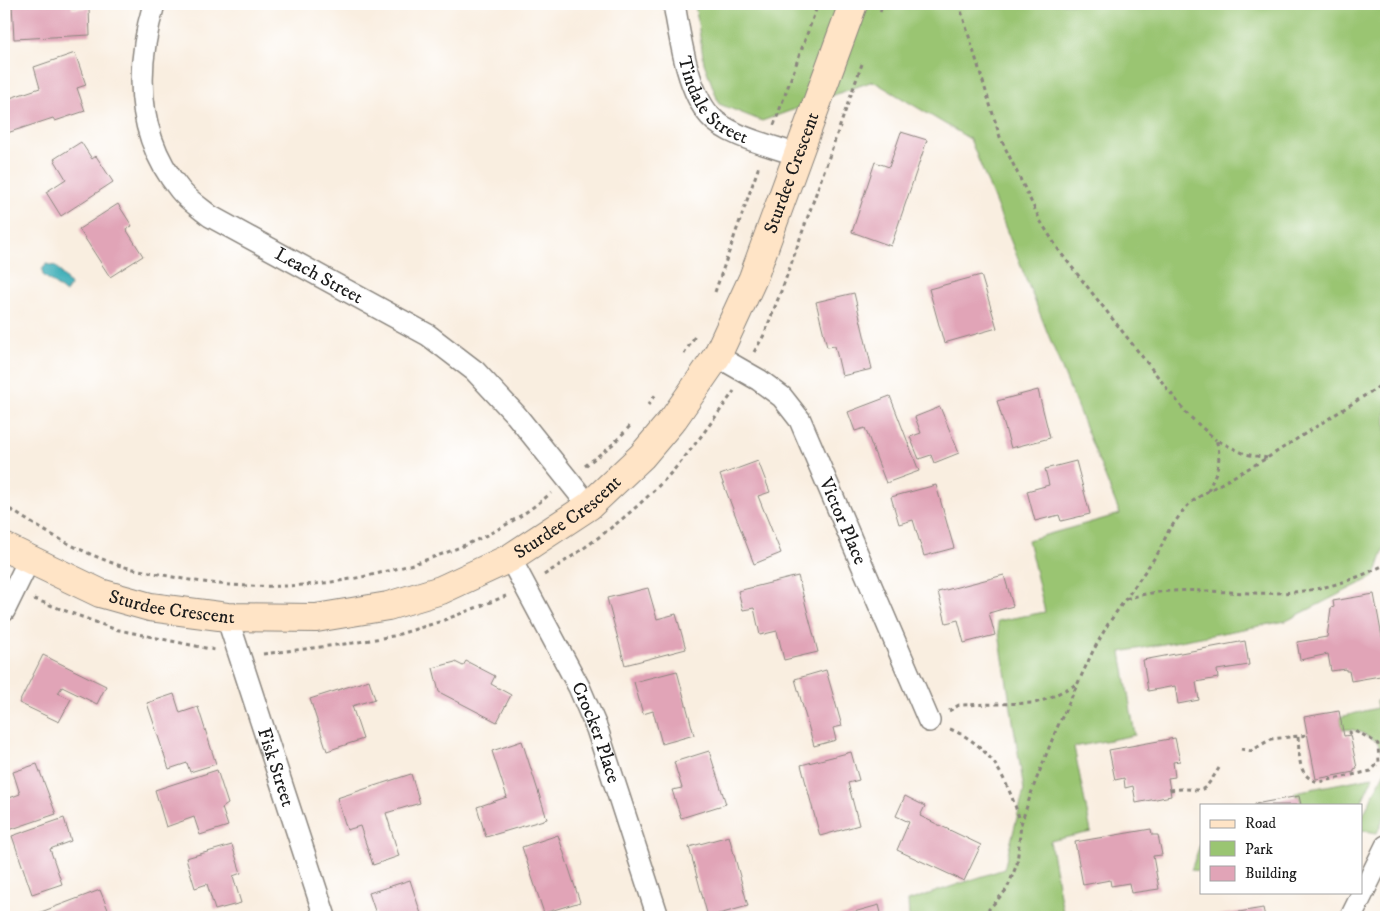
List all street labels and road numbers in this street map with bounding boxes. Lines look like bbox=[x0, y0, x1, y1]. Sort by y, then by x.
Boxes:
street label: Tindale Street bbox=[673, 54, 751, 149]
street label: Sturdee Crescent bbox=[759, 109, 824, 237]
street label: Leach Street bbox=[271, 242, 367, 309]
street label: Sturdee Crescent bbox=[509, 470, 626, 564]
street label: Victor Place bbox=[814, 473, 872, 568]
street label: Sturdee Crescent bbox=[106, 585, 235, 629]
street label: Crocker Place bbox=[567, 678, 625, 786]
street label: Fisk Street bbox=[252, 725, 300, 809]

